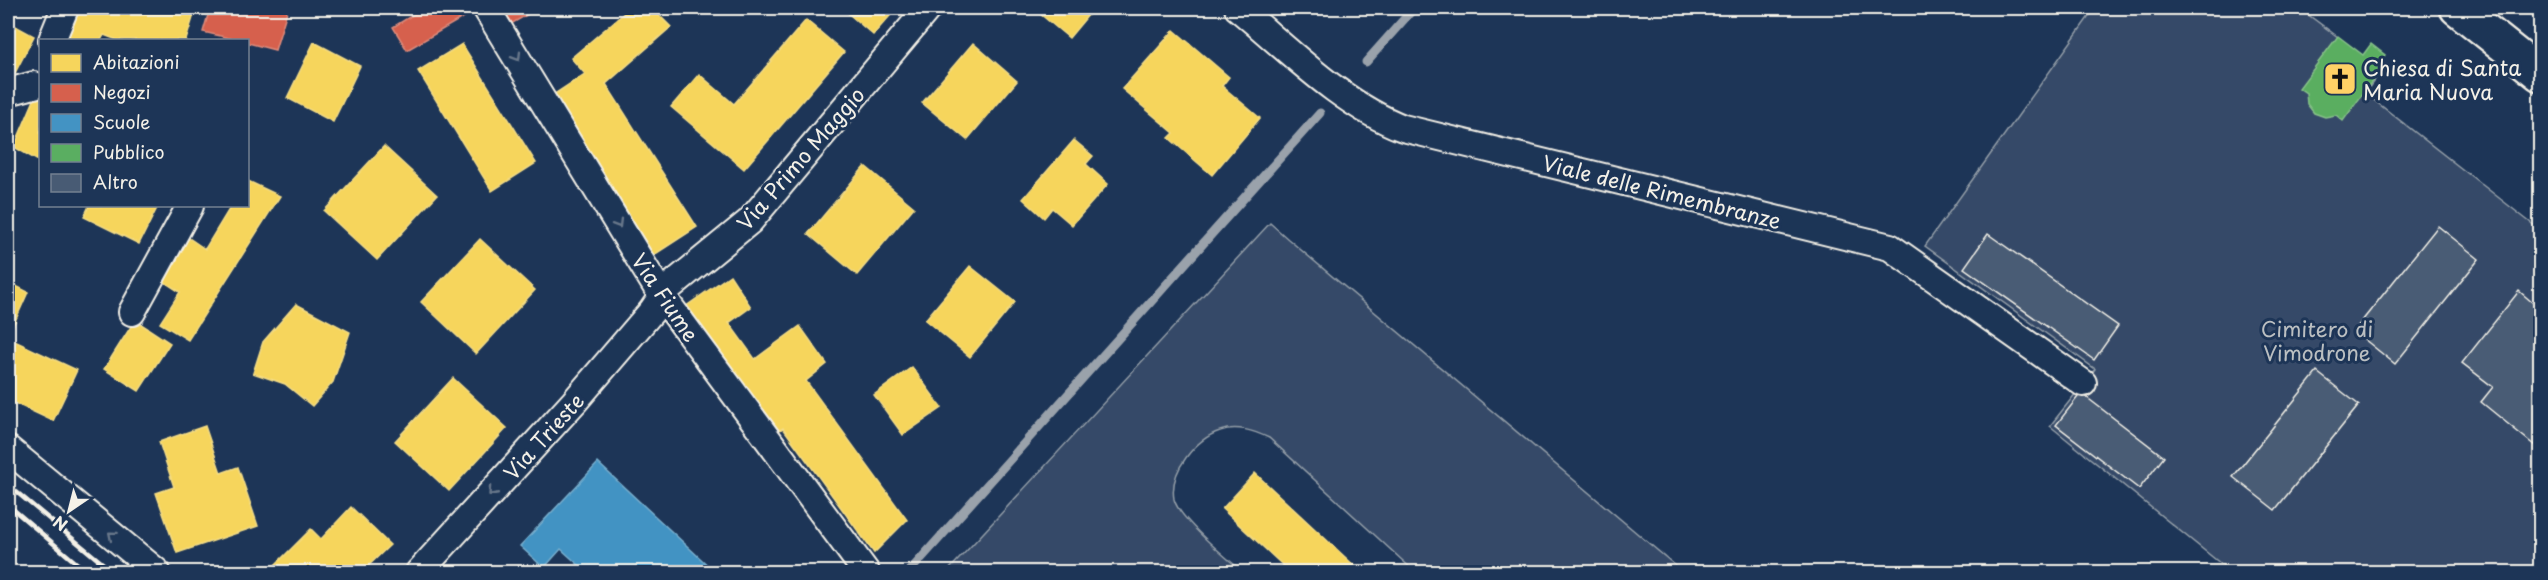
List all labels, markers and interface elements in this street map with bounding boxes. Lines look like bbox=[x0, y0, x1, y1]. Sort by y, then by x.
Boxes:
legend bbox=[39, 39, 249, 207]
text: Abitazioni bbox=[93, 48, 179, 75]
one-way arrow bbox=[509, 51, 520, 62]
place label: Chiesa di Santa Maria Nuova bbox=[2363, 51, 2521, 107]
church icon: Chiesa di Santa Maria Nuova bbox=[2322, 61, 2358, 97]
text: Negozi bbox=[93, 78, 151, 105]
street label: Via Primo Maggio bbox=[728, 79, 872, 237]
text: Scuole bbox=[93, 108, 150, 135]
text: Pubblico bbox=[93, 138, 164, 165]
street label: Viale delle Rimembranze bbox=[1539, 146, 1785, 236]
text: Altro bbox=[93, 168, 138, 195]
one-way arrow bbox=[611, 218, 623, 228]
street label: Via Fiume bbox=[624, 246, 708, 348]
park label: Cimitero di Vimodrone bbox=[2261, 312, 2373, 368]
street label: Via Trieste bbox=[495, 385, 591, 487]
north arrow bbox=[39, 481, 99, 541]
one-way arrow bbox=[488, 485, 499, 496]
text: N bbox=[48, 511, 72, 538]
one-way arrow bbox=[108, 532, 119, 543]

